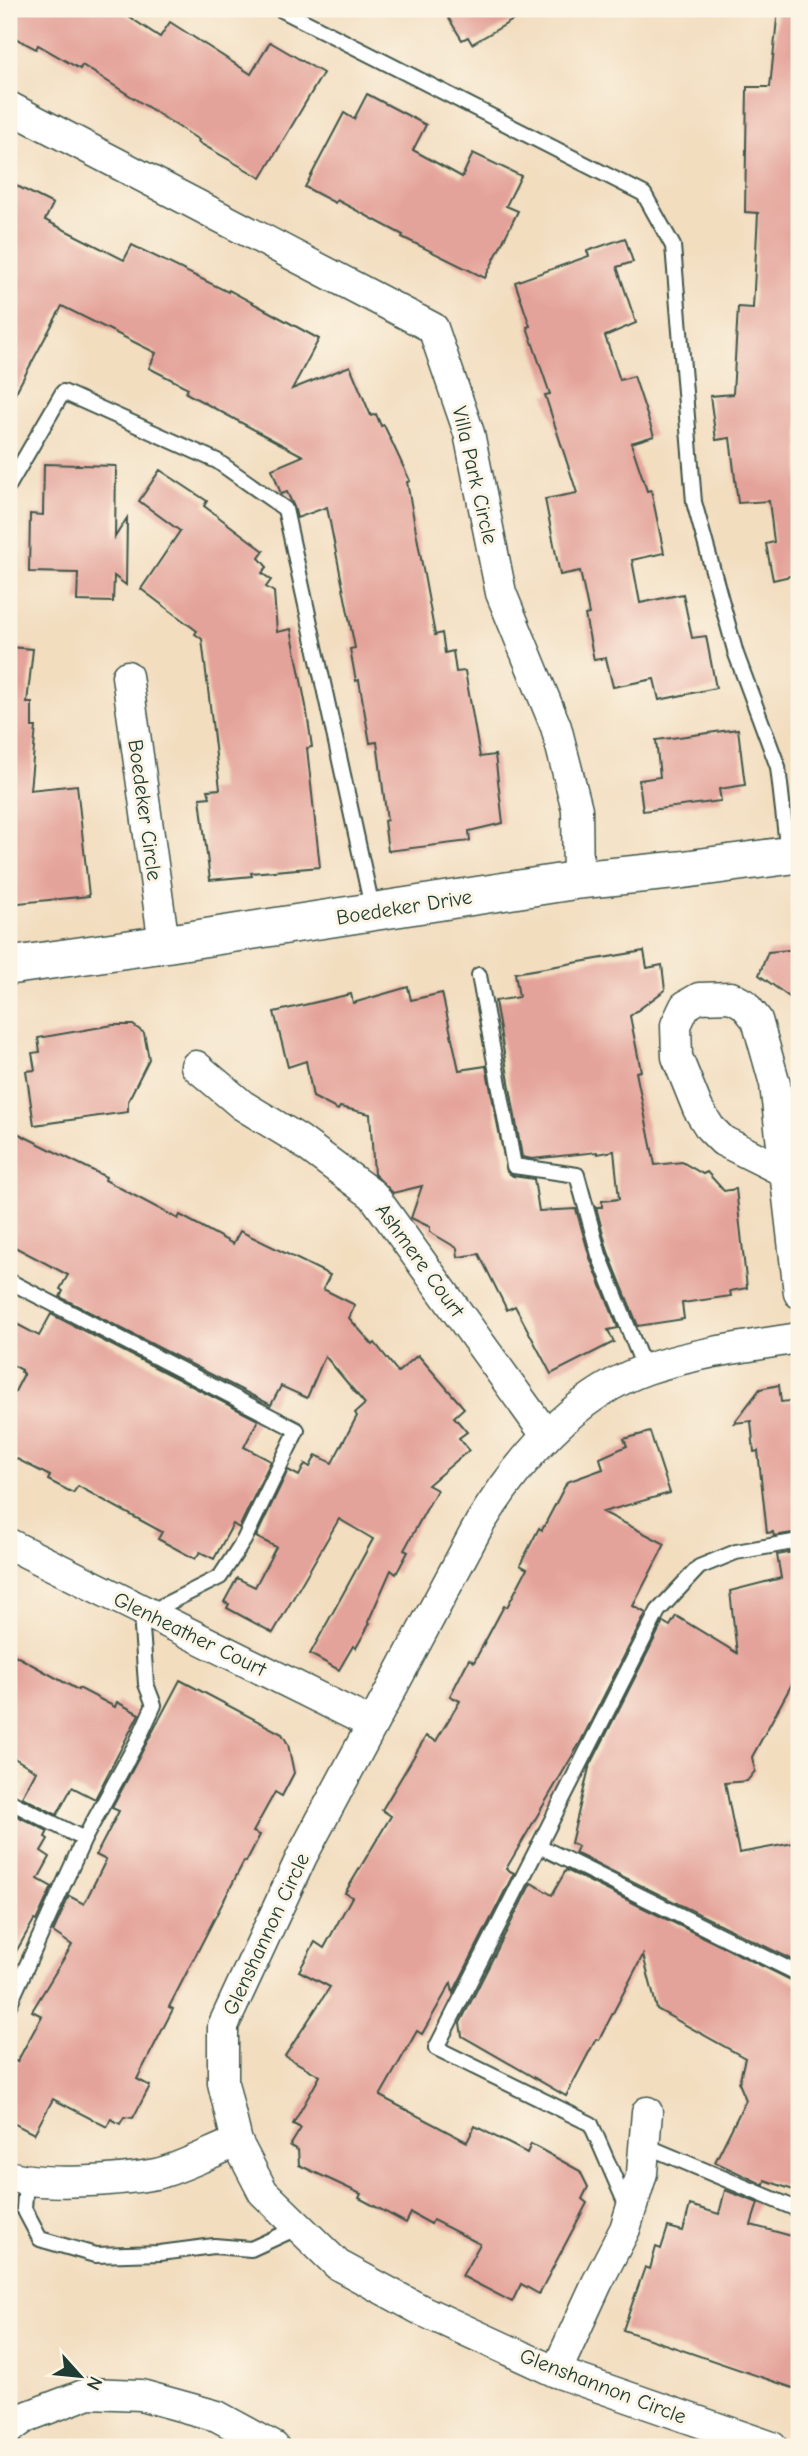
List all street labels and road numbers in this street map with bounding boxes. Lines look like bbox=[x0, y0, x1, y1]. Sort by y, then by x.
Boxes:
street label: Villa Park Circle bbox=[447, 404, 503, 546]
street label: Boedeker Circle bbox=[123, 738, 167, 882]
street label: Boedeker Drive bbox=[334, 884, 474, 930]
street label: Ashmere Court bbox=[371, 1198, 470, 1322]
street label: Glenheather Court bbox=[110, 1587, 271, 1682]
street label: Glenshannon Circle bbox=[218, 1849, 314, 2019]
street label: Glenshannon Circle bbox=[516, 2343, 690, 2429]

